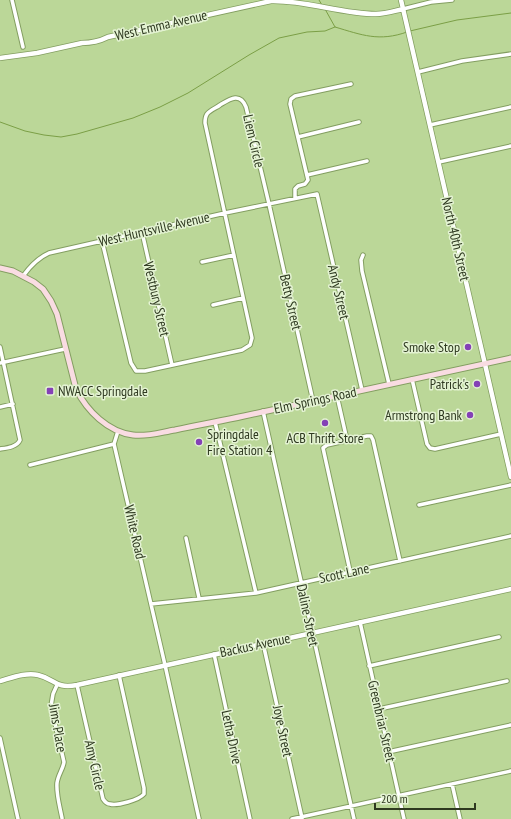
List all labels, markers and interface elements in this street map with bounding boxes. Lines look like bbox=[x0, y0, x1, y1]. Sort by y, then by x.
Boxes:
street label: West Emma Avenue bbox=[113, 6, 209, 44]
street label: Liem Circle bbox=[239, 113, 269, 170]
street label: North 40th Street bbox=[438, 195, 474, 283]
street label: West Huntsville Avenue bbox=[97, 207, 211, 251]
street label: Westbury Street bbox=[140, 260, 174, 338]
street label: Andy Street bbox=[324, 263, 354, 321]
street label: Betty Street bbox=[276, 272, 306, 332]
place label: Smoke Stop bbox=[403, 338, 460, 356]
marker: Smoke Stop bbox=[463, 342, 473, 352]
place label: Patrick's bbox=[430, 375, 469, 393]
marker: Patrick's bbox=[472, 379, 482, 389]
place label: NWACC Springdale bbox=[58, 382, 148, 400]
street label: Elm Springs Road bbox=[272, 382, 358, 418]
marker: NWACC Springdale bbox=[45, 386, 55, 396]
place label: Armstrong Bank bbox=[385, 406, 463, 424]
marker: Armstrong Bank bbox=[465, 410, 475, 420]
marker: ACB Thrift Store bbox=[320, 418, 330, 428]
place label: Springdale Fire Station 4 bbox=[207, 425, 273, 459]
place label: ACB Thrift Store bbox=[287, 429, 364, 447]
marker: Springdale Fire Station 4 bbox=[194, 437, 204, 447]
street label: White Road bbox=[120, 503, 150, 561]
street label: Scott Lane bbox=[317, 559, 371, 587]
street label: Daline Street bbox=[293, 582, 323, 648]
street label: Backus Avenue bbox=[218, 629, 292, 661]
street label: Greenbriar Street bbox=[364, 679, 400, 763]
street label: Jims Place bbox=[45, 701, 71, 754]
street label: Joye Street bbox=[269, 703, 297, 759]
street label: Letha Drive bbox=[217, 708, 247, 766]
street label: Amy Circle bbox=[81, 738, 110, 792]
scale bar bbox=[375, 785, 475, 811]
text: 200 m bbox=[381, 791, 408, 806]

